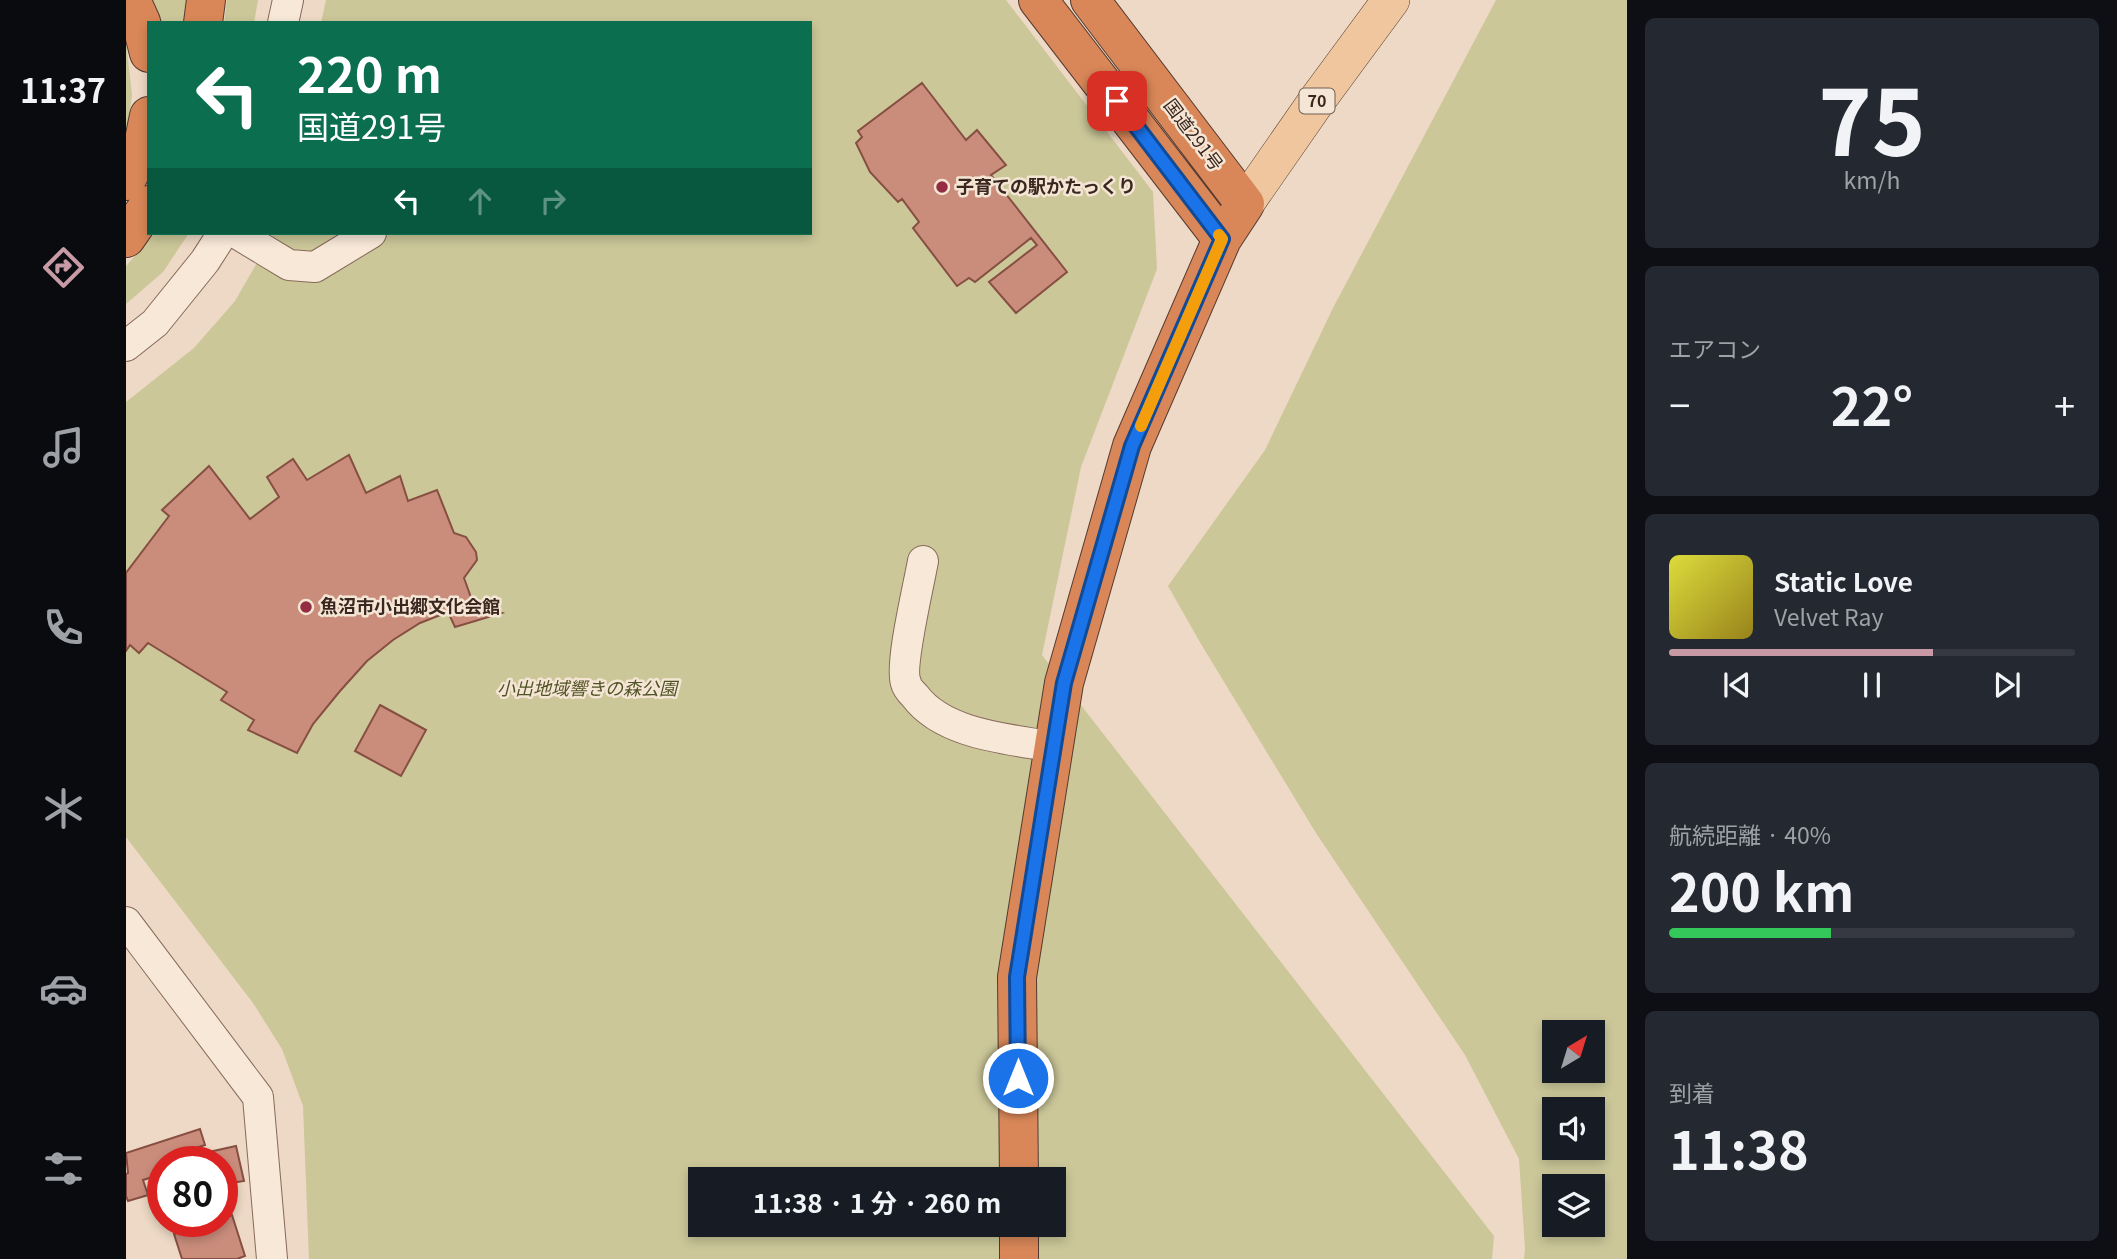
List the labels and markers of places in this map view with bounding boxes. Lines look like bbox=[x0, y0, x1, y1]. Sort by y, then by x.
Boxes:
pin bbox=[1087, 71, 1147, 131]
place label: 子育ての駅かたっくり bbox=[956, 172, 1136, 198]
marker: 子育ての駅かたっくり bbox=[934, 179, 950, 195]
place label: 魚沼市小出郷文化会館 bbox=[320, 592, 500, 618]
marker: 魚沼市小出郷文化会館 bbox=[298, 599, 314, 615]

